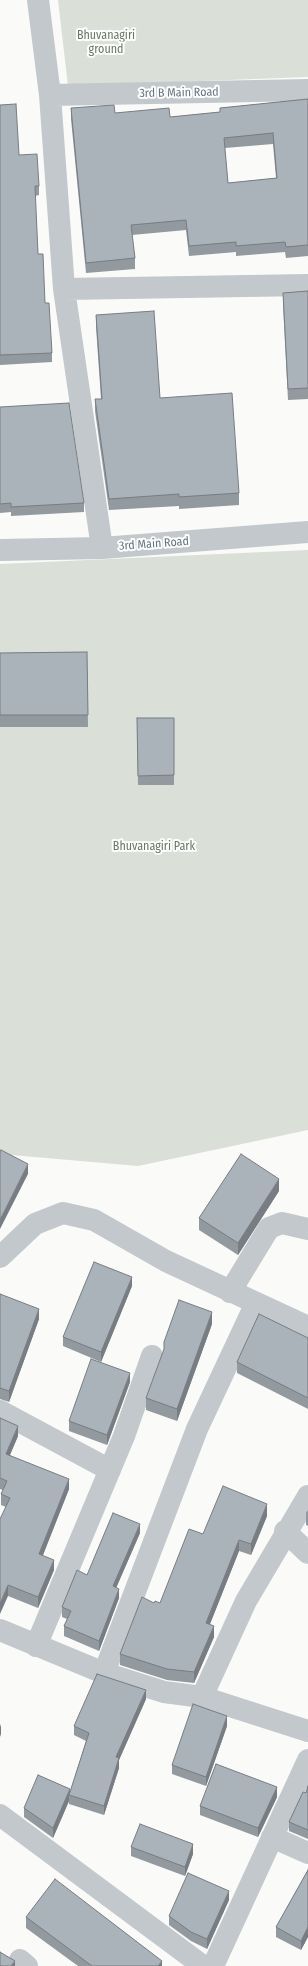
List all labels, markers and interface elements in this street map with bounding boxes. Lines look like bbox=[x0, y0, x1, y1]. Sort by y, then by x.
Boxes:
park label: Bhuvanagiri ground bbox=[77, 29, 135, 57]
street label: 3rd B Main Road bbox=[139, 85, 219, 101]
street label: 3rd Main Road bbox=[119, 534, 189, 554]
park label: Bhuvanagiri Park bbox=[113, 840, 195, 854]

